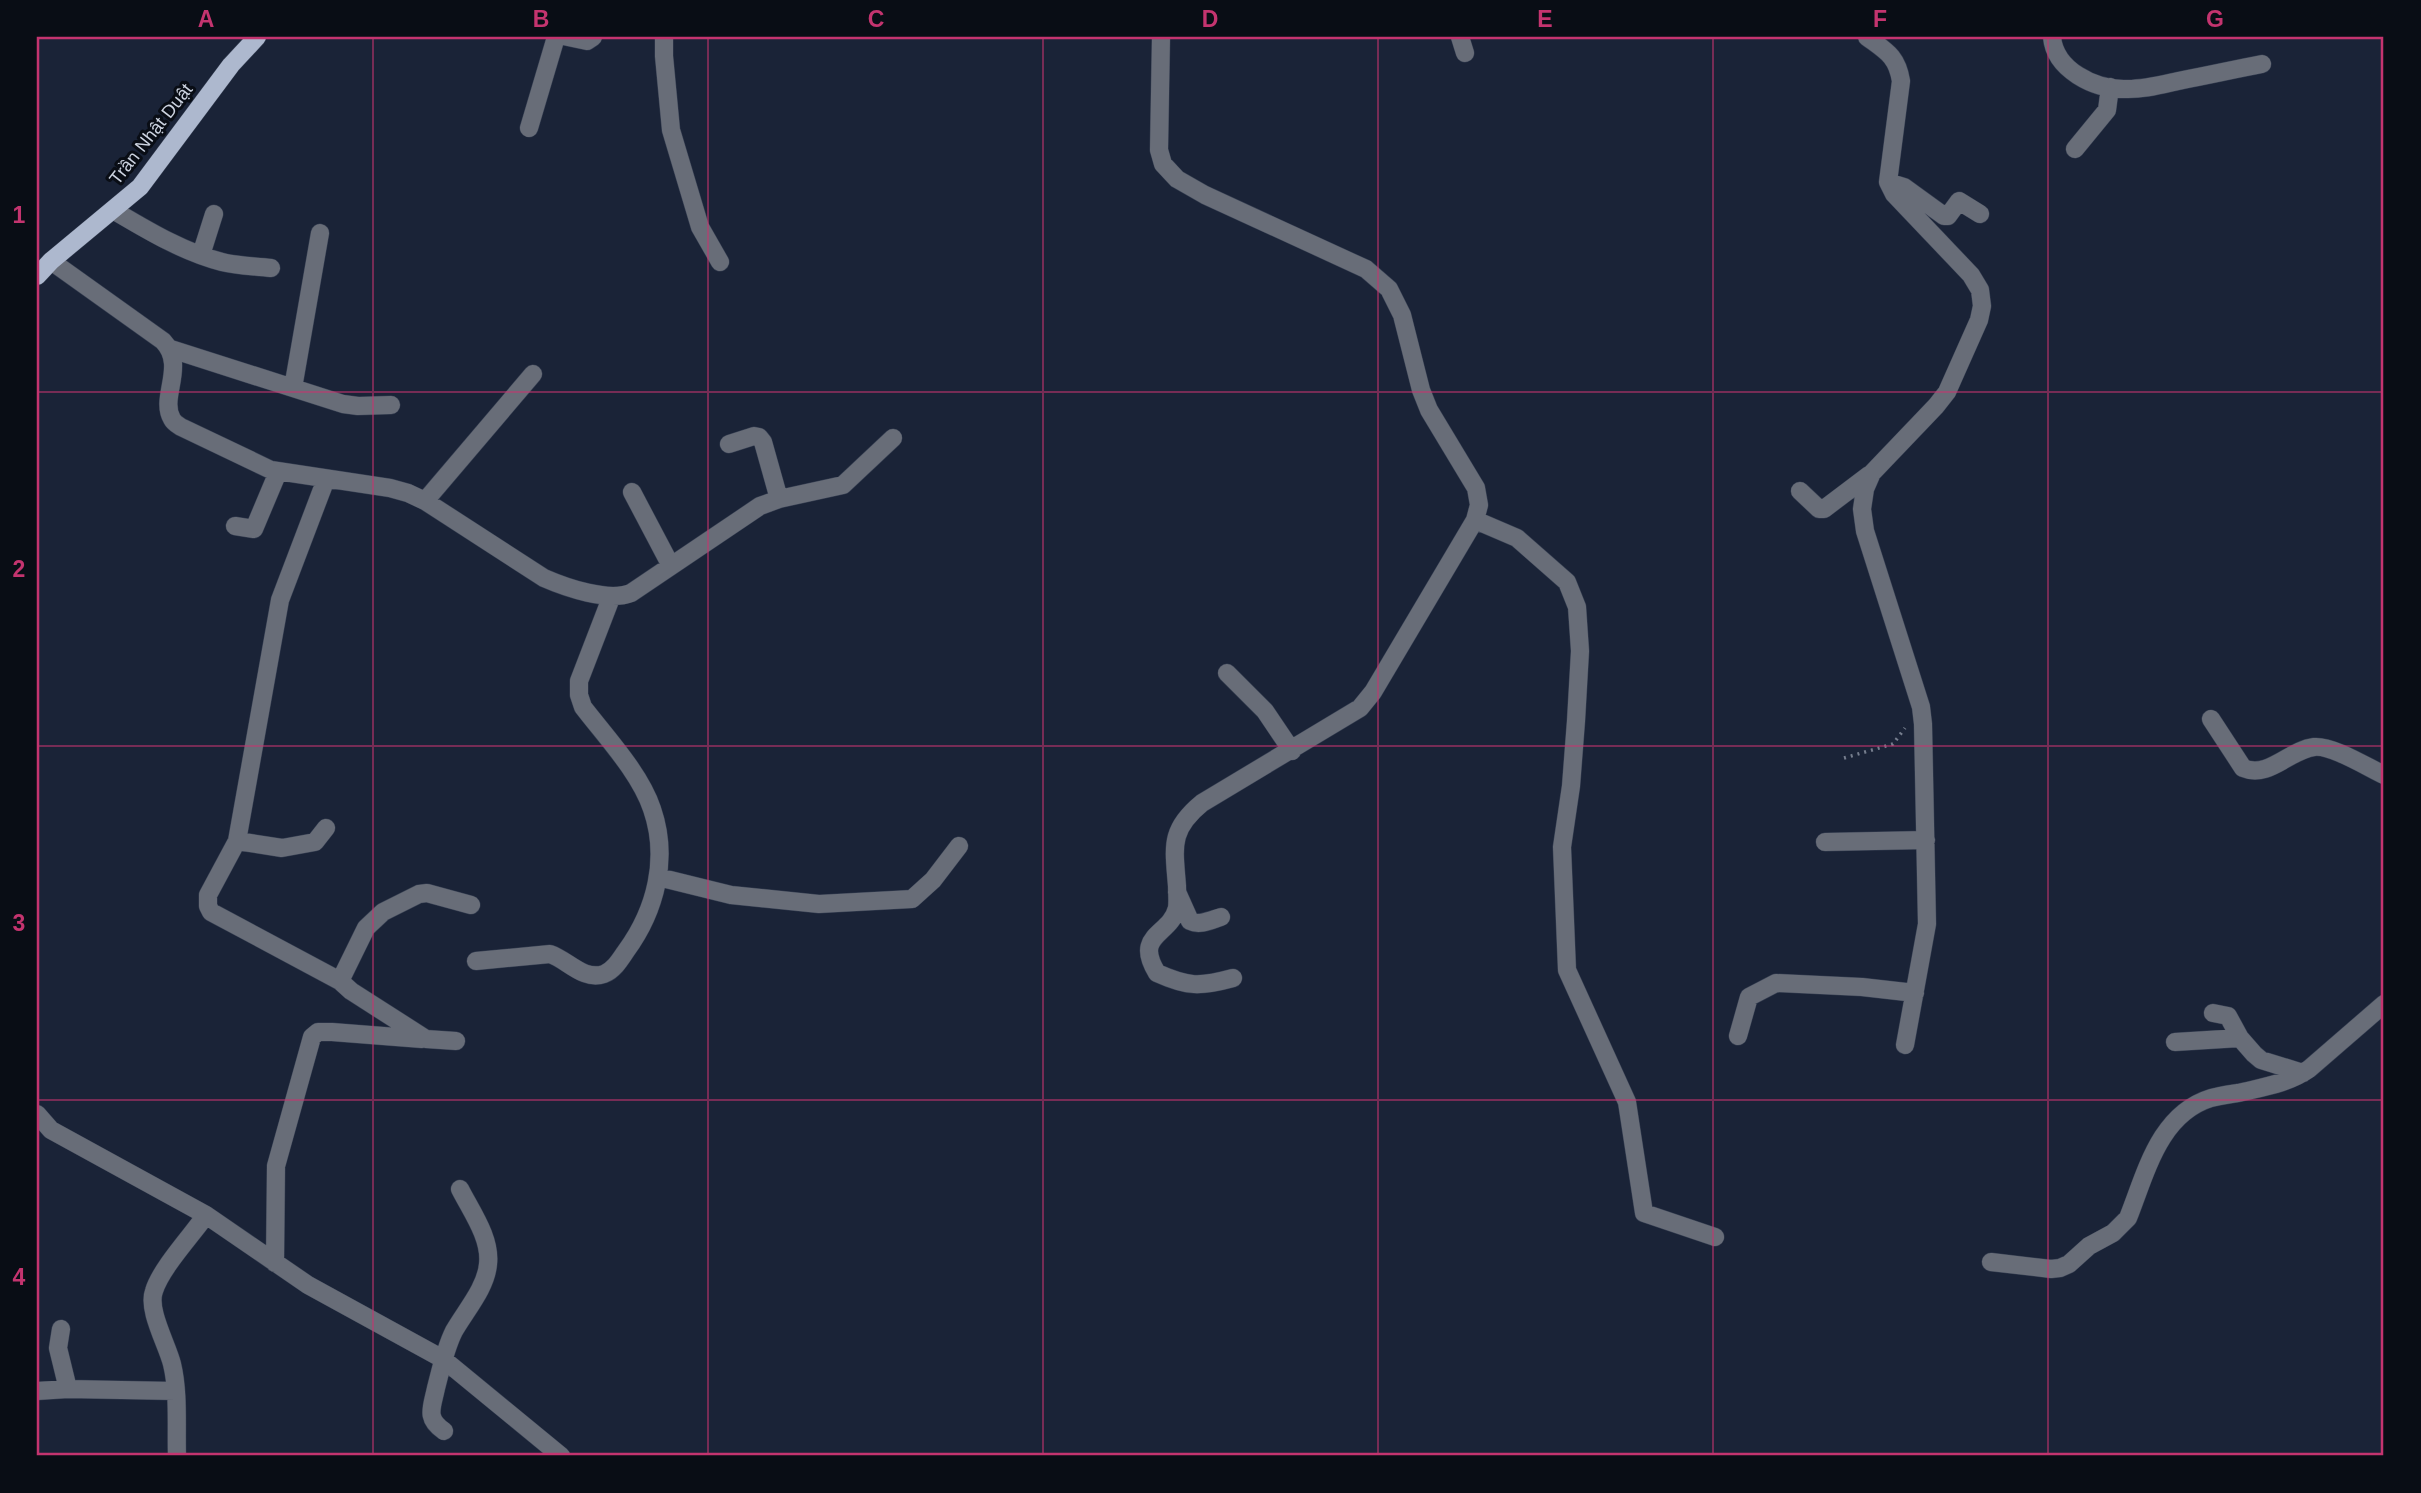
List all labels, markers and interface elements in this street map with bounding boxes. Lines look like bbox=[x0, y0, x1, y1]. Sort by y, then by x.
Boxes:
text: A bbox=[198, 6, 214, 32]
text: B bbox=[533, 6, 549, 32]
text: C bbox=[868, 6, 884, 32]
text: D bbox=[1202, 6, 1218, 32]
text: E bbox=[1537, 6, 1553, 32]
text: F bbox=[1873, 6, 1887, 32]
text: G bbox=[2206, 6, 2224, 32]
street label: Trần Nhật Duật bbox=[105, 80, 197, 188]
text: 1 bbox=[13, 202, 26, 228]
text: 2 bbox=[13, 556, 25, 582]
text: 3 bbox=[13, 910, 25, 936]
text: 4 bbox=[13, 1264, 26, 1290]

